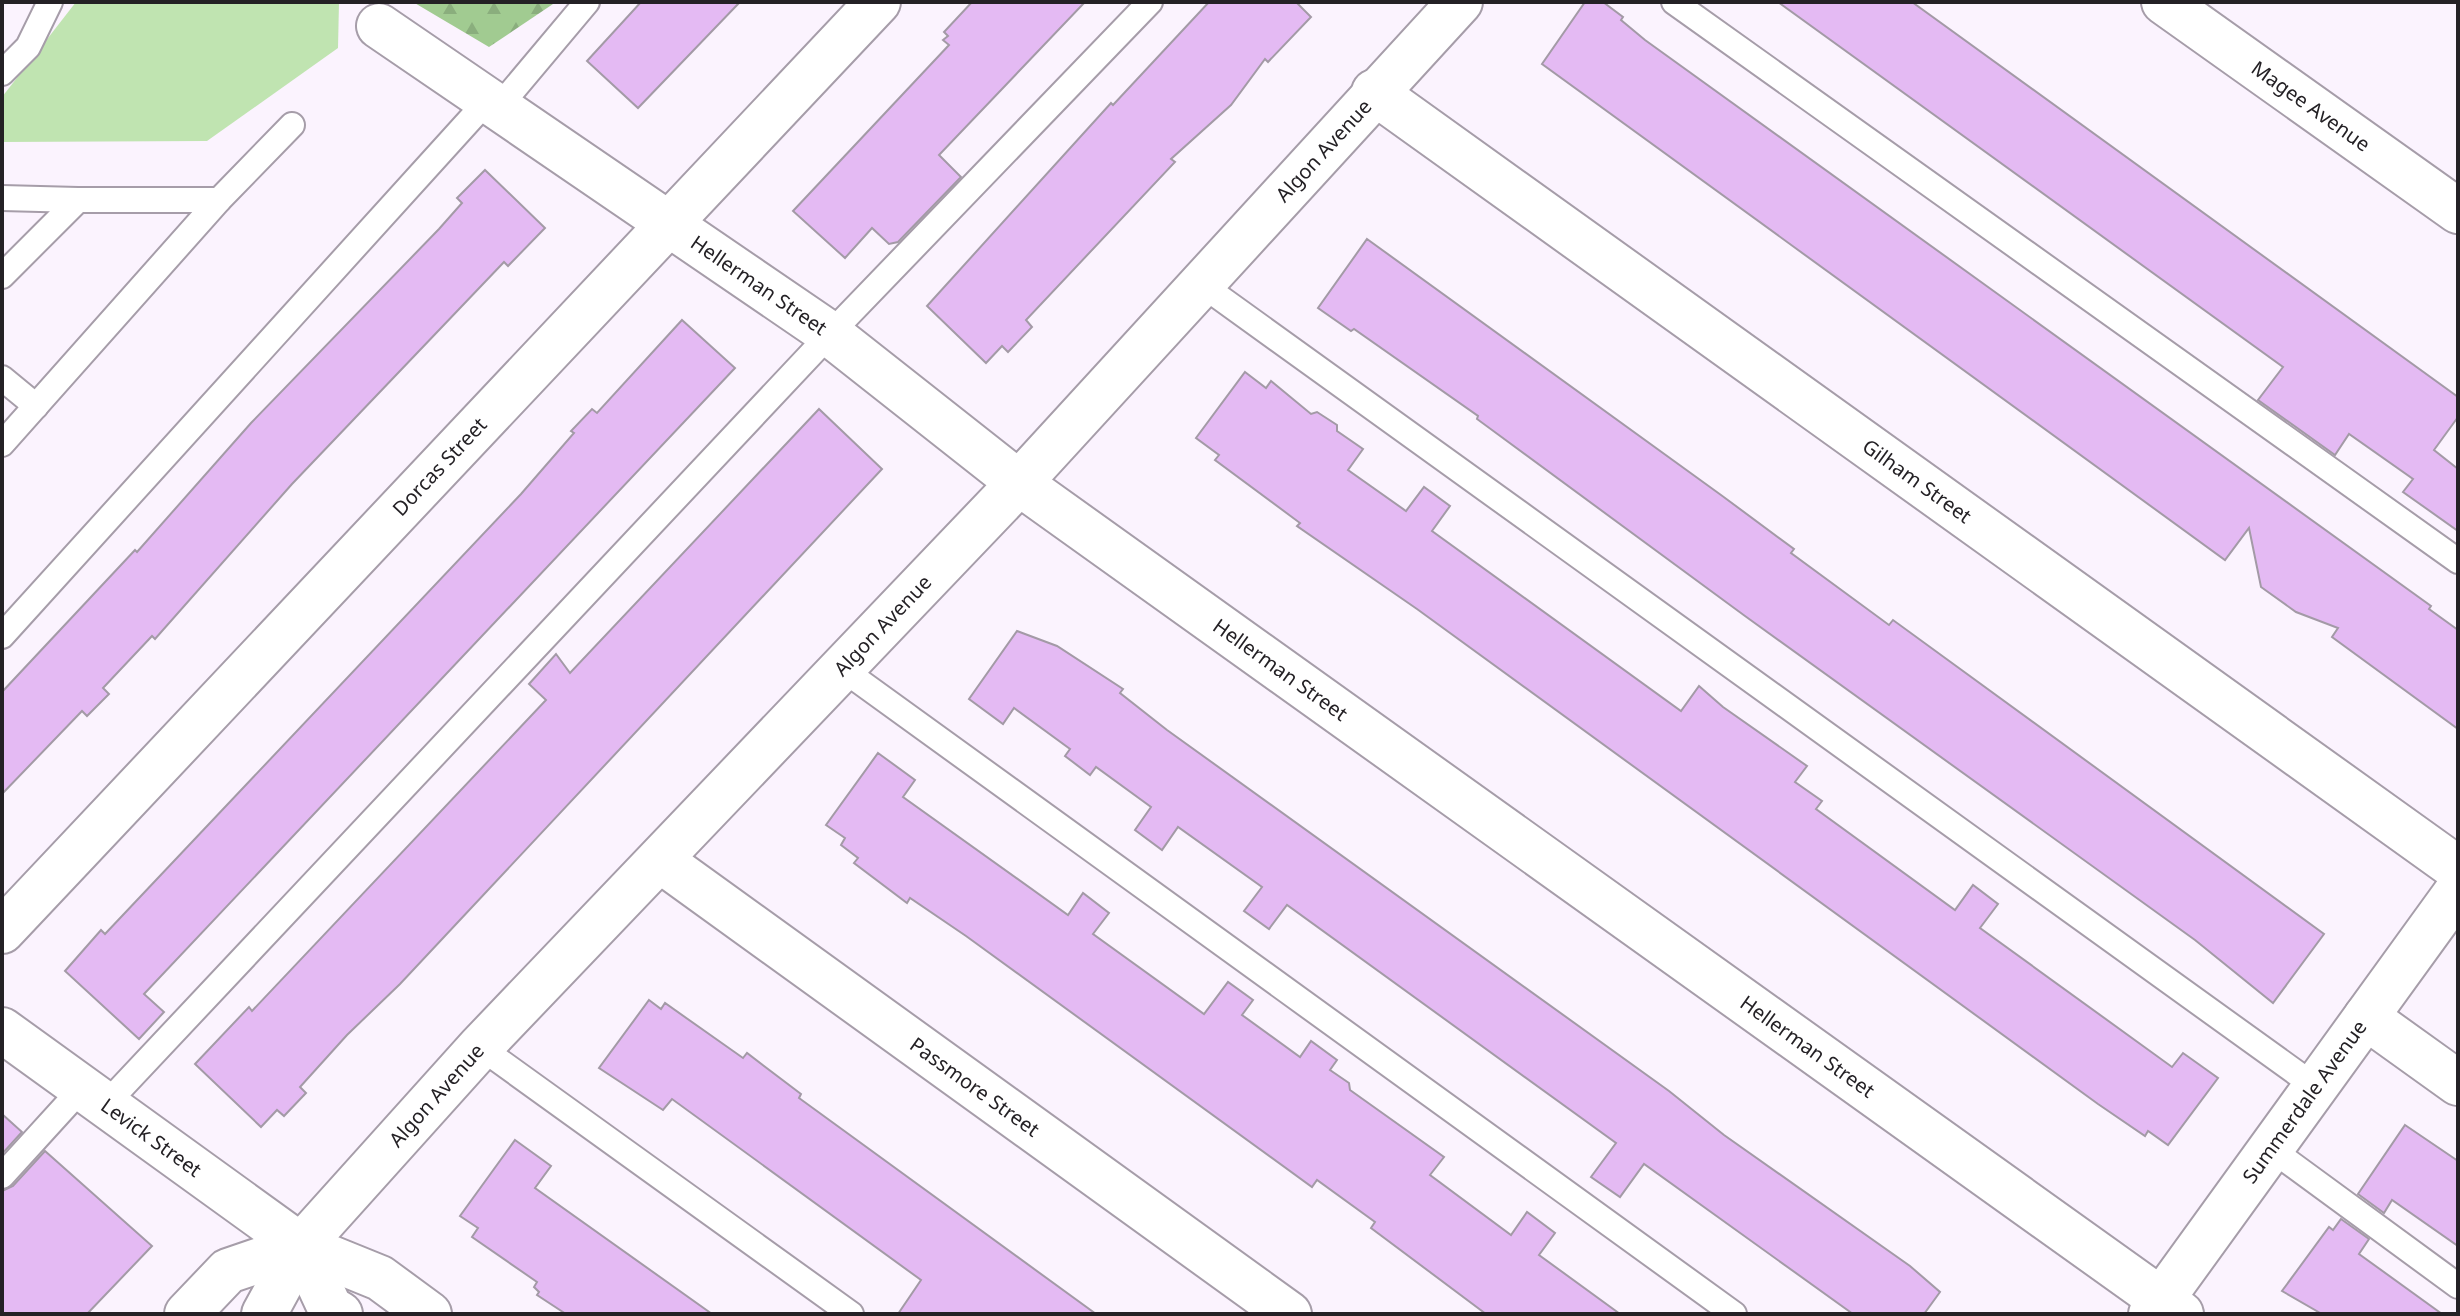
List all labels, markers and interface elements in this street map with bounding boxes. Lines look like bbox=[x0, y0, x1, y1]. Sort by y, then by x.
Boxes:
street label: Magee Avenue bbox=[2246, 54, 2376, 157]
street label: Algon Avenue bbox=[1269, 93, 1377, 208]
street label: Hellerman Street bbox=[686, 229, 833, 341]
street label: Dorcas Street bbox=[386, 411, 492, 522]
street label: Gilham Street bbox=[1857, 432, 1977, 529]
street label: Algon Avenue bbox=[828, 569, 937, 682]
street label: Hellerman Street bbox=[1208, 612, 1353, 727]
street label: Hellerman Street bbox=[1735, 989, 1880, 1104]
street label: Summerdale Avenue bbox=[2236, 1014, 2372, 1189]
street label: Passmore Street bbox=[905, 1031, 1045, 1143]
street label: Algon Avenue bbox=[383, 1038, 490, 1152]
street label: Levick Street bbox=[96, 1092, 207, 1183]

